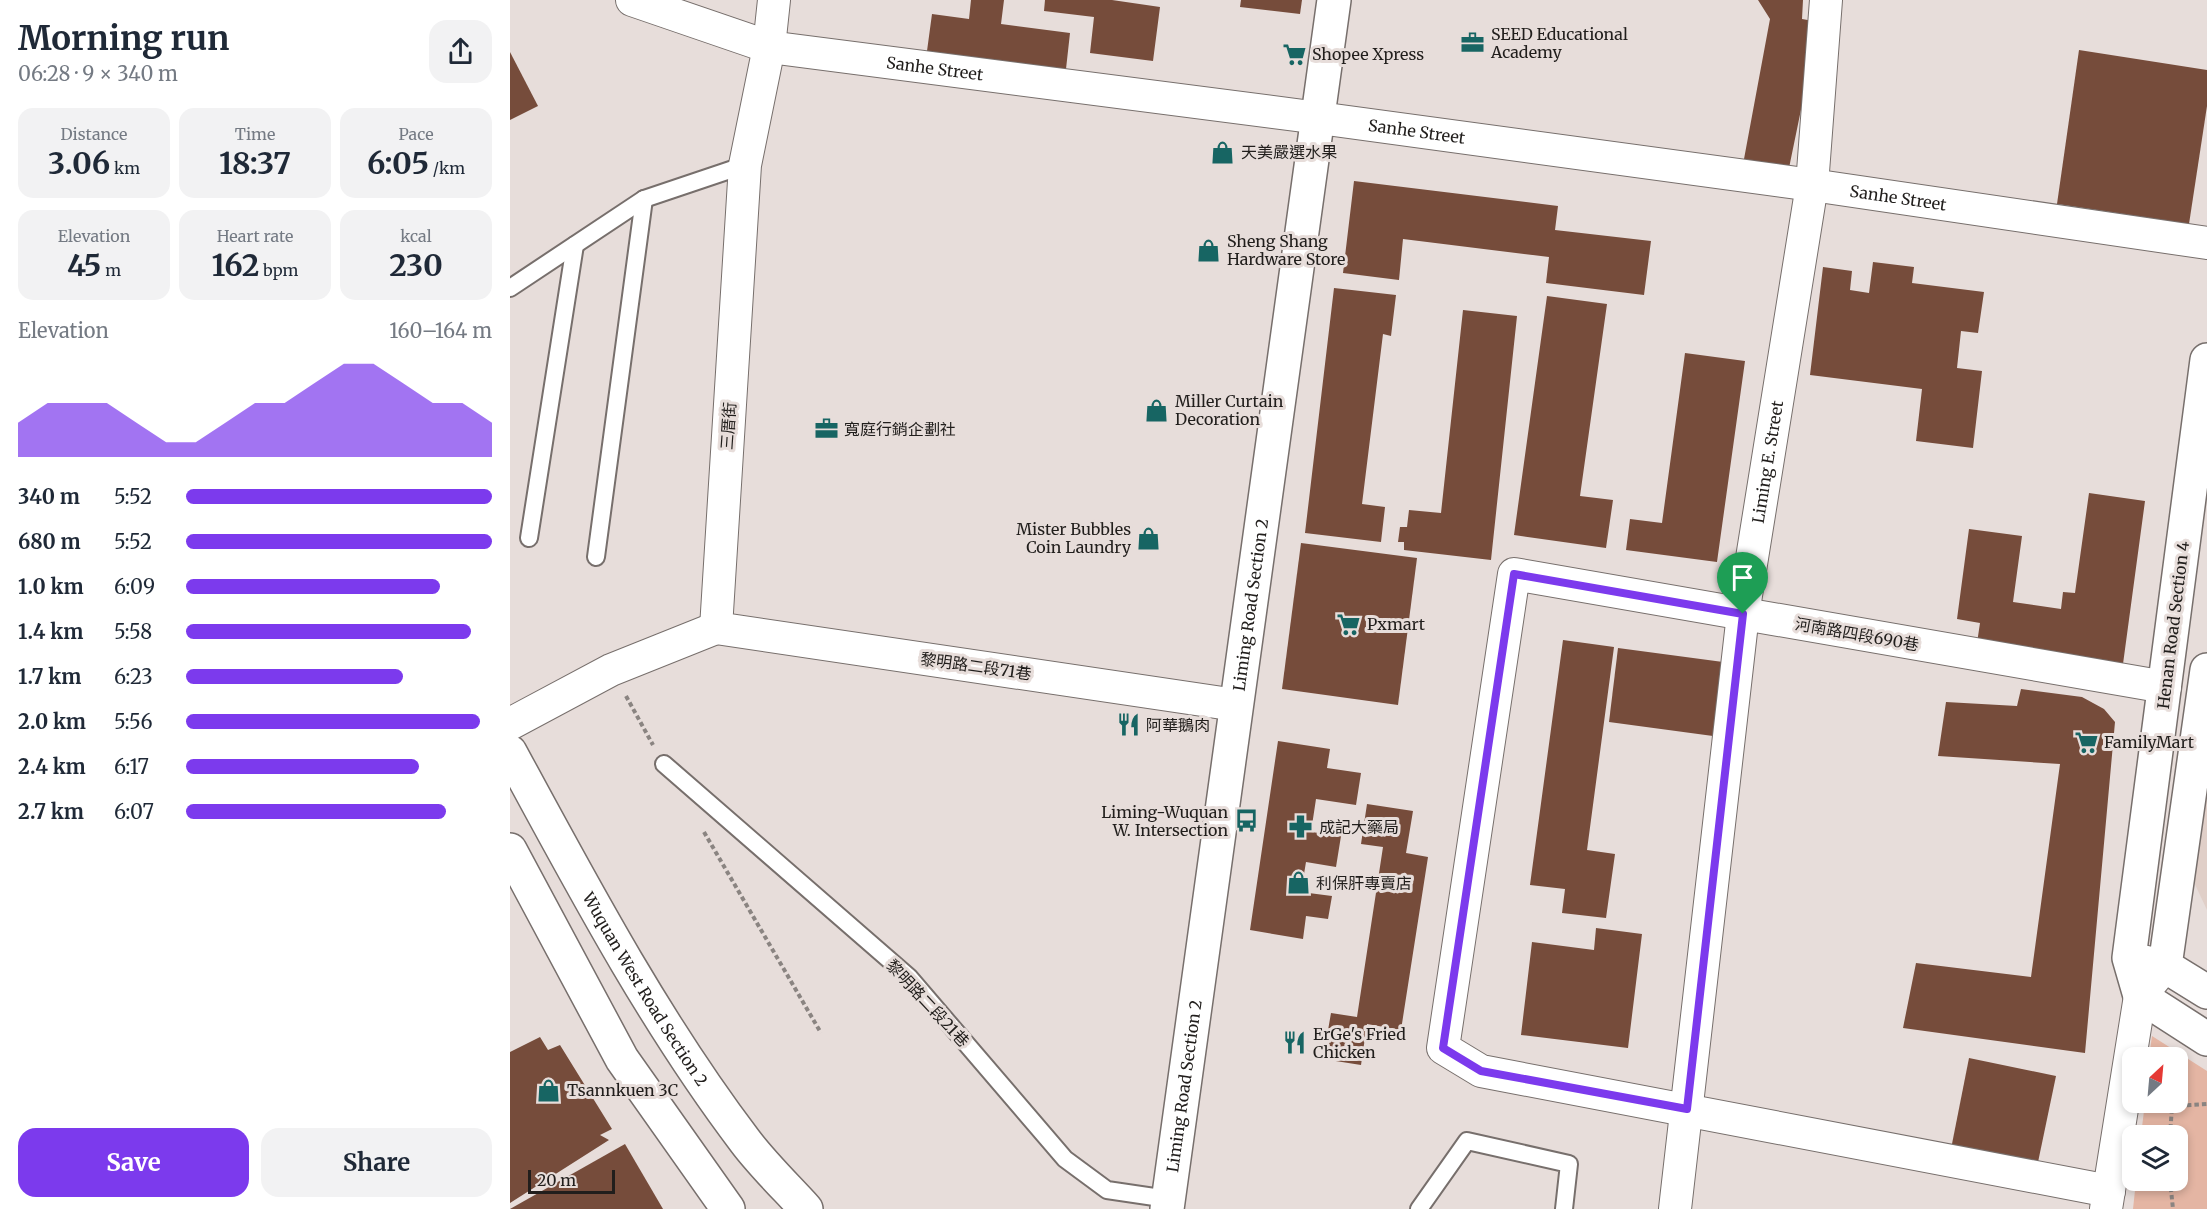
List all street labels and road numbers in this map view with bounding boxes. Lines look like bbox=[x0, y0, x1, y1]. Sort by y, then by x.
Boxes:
street label: Sanhe Street bbox=[885, 52, 985, 85]
street label: Sanhe Street bbox=[1367, 115, 1467, 148]
street label: Sanhe Street bbox=[1848, 181, 1949, 215]
street label: Liming E. Street bbox=[1748, 398, 1787, 525]
street label: 三厝街 bbox=[716, 401, 740, 451]
street label: Liming Road Section 2 bbox=[1229, 517, 1272, 692]
street label: Henan Road Section 4 bbox=[2153, 540, 2193, 710]
street label: 河南路四段690巷 bbox=[1794, 613, 1920, 655]
street label: 黎明路二段71巷 bbox=[919, 648, 1033, 684]
street label: Wuquan West Road Section 2 bbox=[578, 888, 712, 1090]
street label: 黎明路二段21巷 bbox=[882, 955, 974, 1051]
street label: Liming Road Section 2 bbox=[1162, 999, 1206, 1174]

